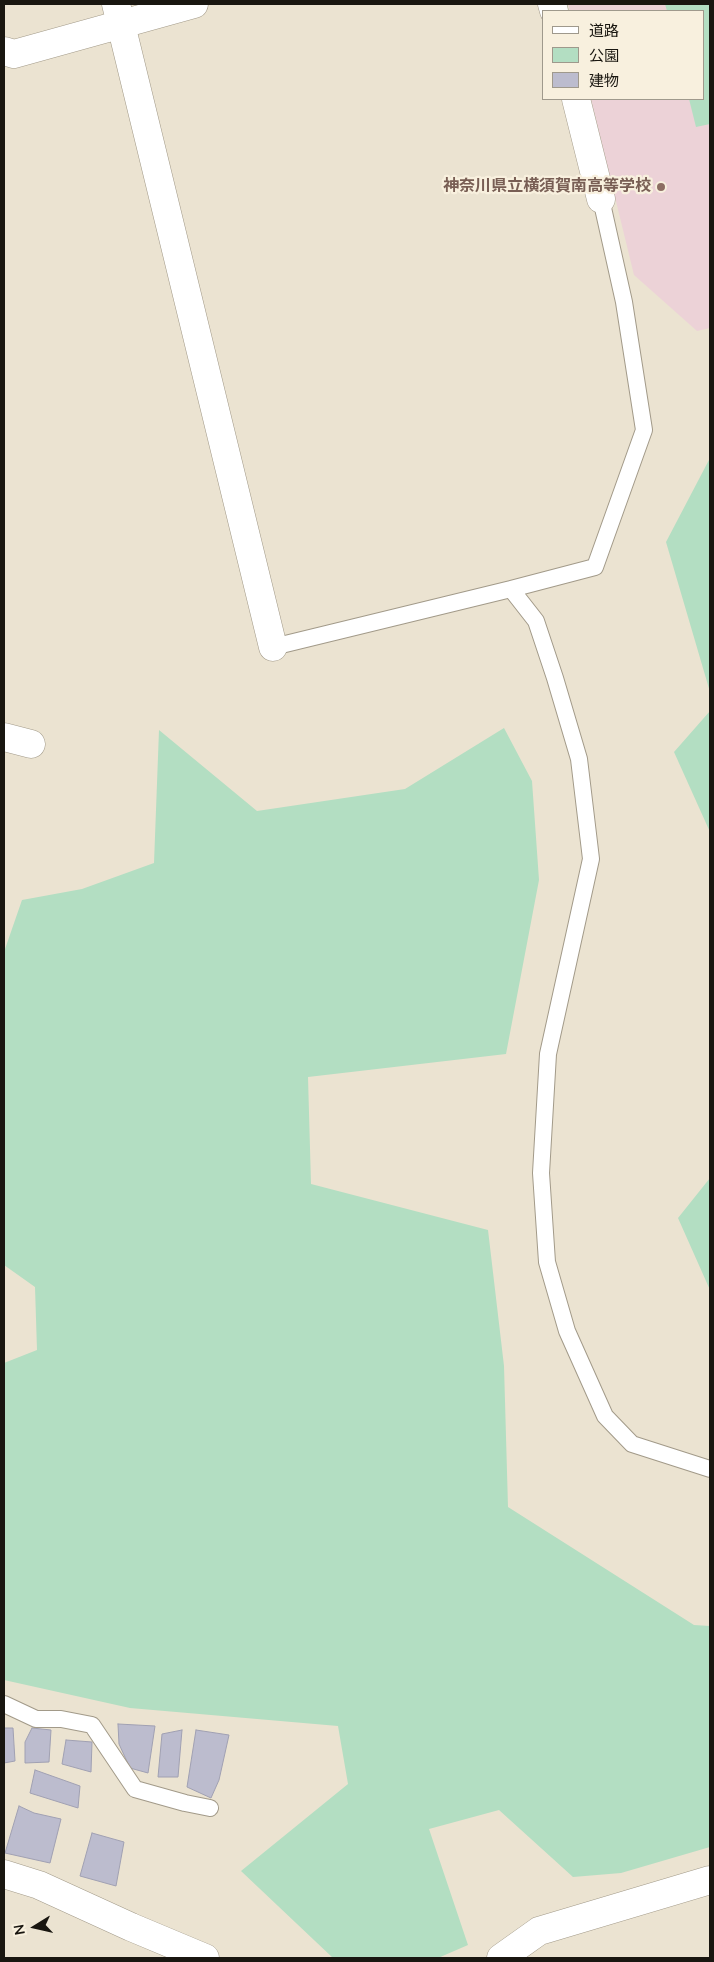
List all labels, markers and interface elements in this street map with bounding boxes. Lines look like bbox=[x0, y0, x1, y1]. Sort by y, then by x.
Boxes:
legend bbox=[542, 10, 704, 100]
text: 道路 bbox=[589, 21, 619, 41]
text: 公園 bbox=[589, 46, 619, 66]
text: 建物 bbox=[589, 71, 619, 91]
place label: 神奈川県立横須賀南高等学校 bbox=[443, 177, 651, 197]
marker: 神奈川県立横須賀南高等学校 bbox=[655, 181, 667, 193]
north arrow bbox=[10, 1902, 60, 1952]
text: N bbox=[9, 1923, 30, 1937]

